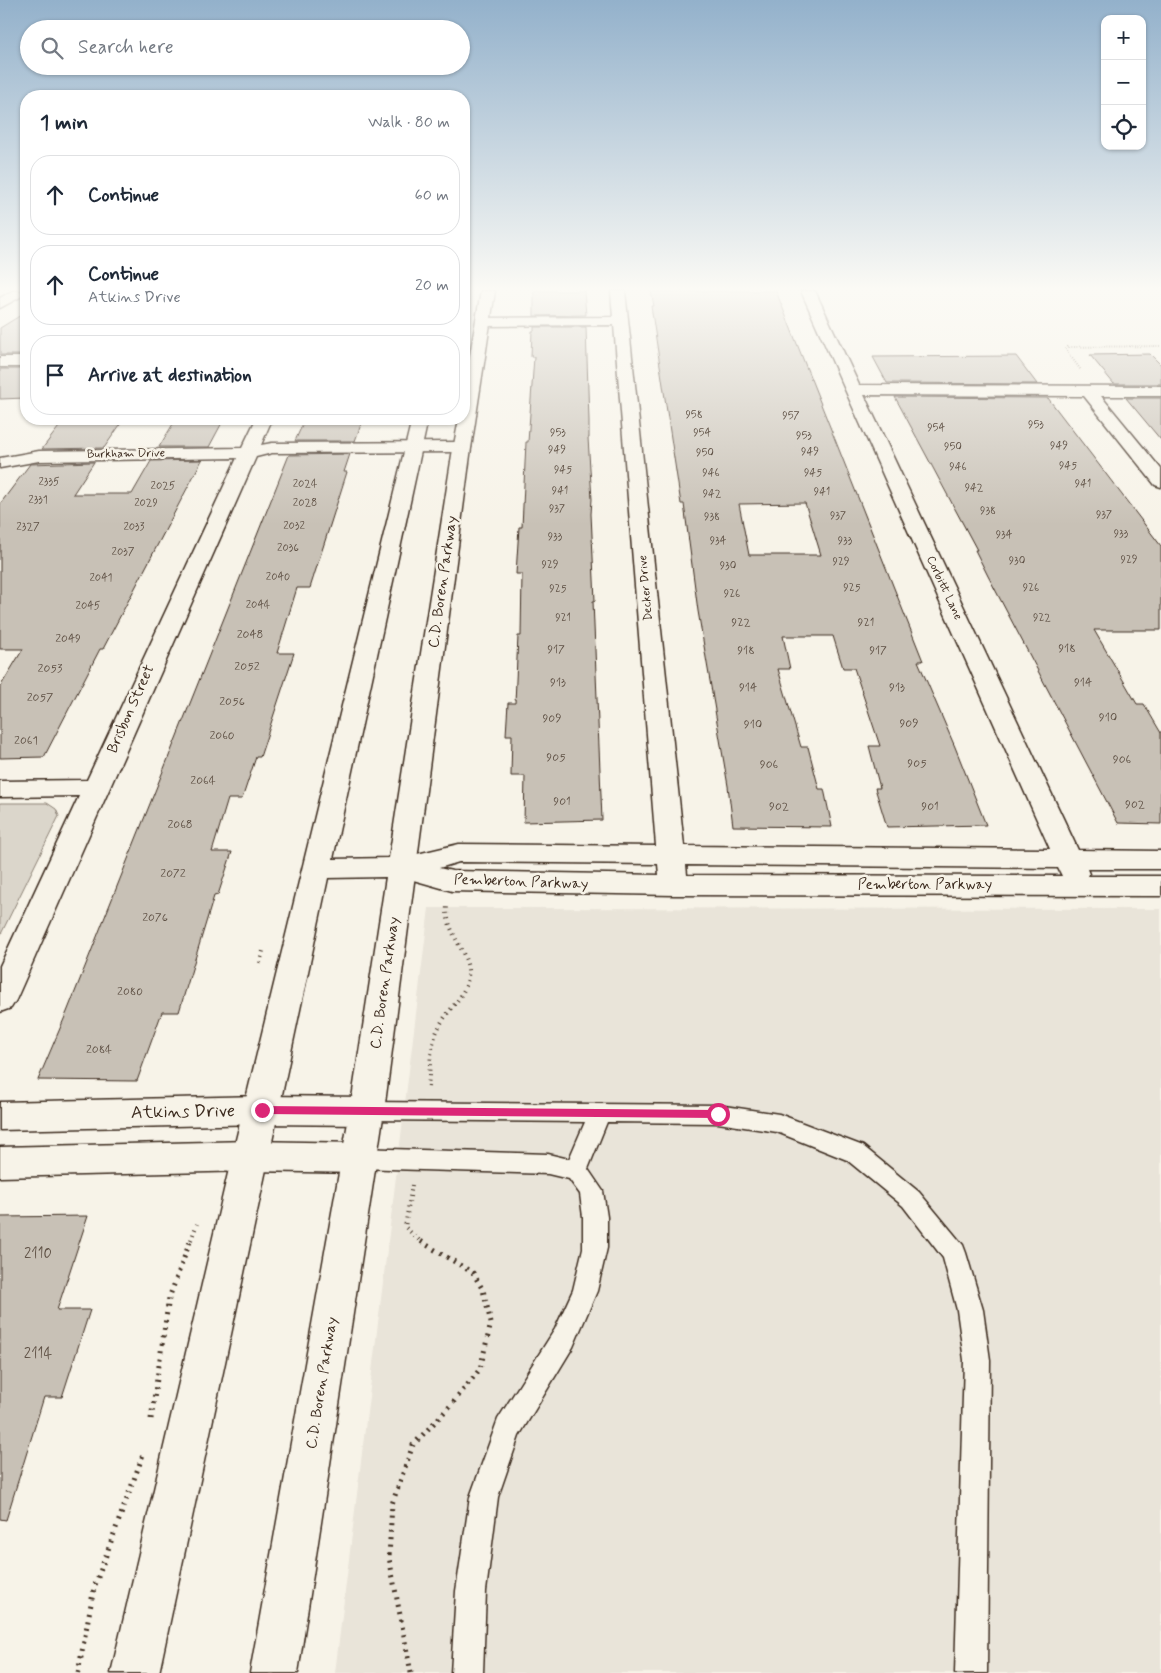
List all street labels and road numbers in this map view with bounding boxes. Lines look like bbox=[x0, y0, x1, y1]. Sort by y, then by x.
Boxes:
street label: Burkham Drive bbox=[87, 445, 165, 463]
street label: C.D. Boren Parkway bbox=[424, 514, 462, 649]
street label: Corbitt Lane bbox=[922, 553, 966, 623]
street label: Decker Drive bbox=[635, 554, 657, 622]
street label: Brisbon Street bbox=[103, 662, 159, 756]
street label: Pemberton Parkway bbox=[453, 870, 589, 894]
street label: Pemberton Parkway bbox=[858, 875, 993, 895]
street label: C.D. Boren Parkway bbox=[366, 915, 404, 1050]
street label: Atkins Drive bbox=[131, 1099, 235, 1125]
street label: C.D. Boren Parkway bbox=[302, 1315, 342, 1450]

